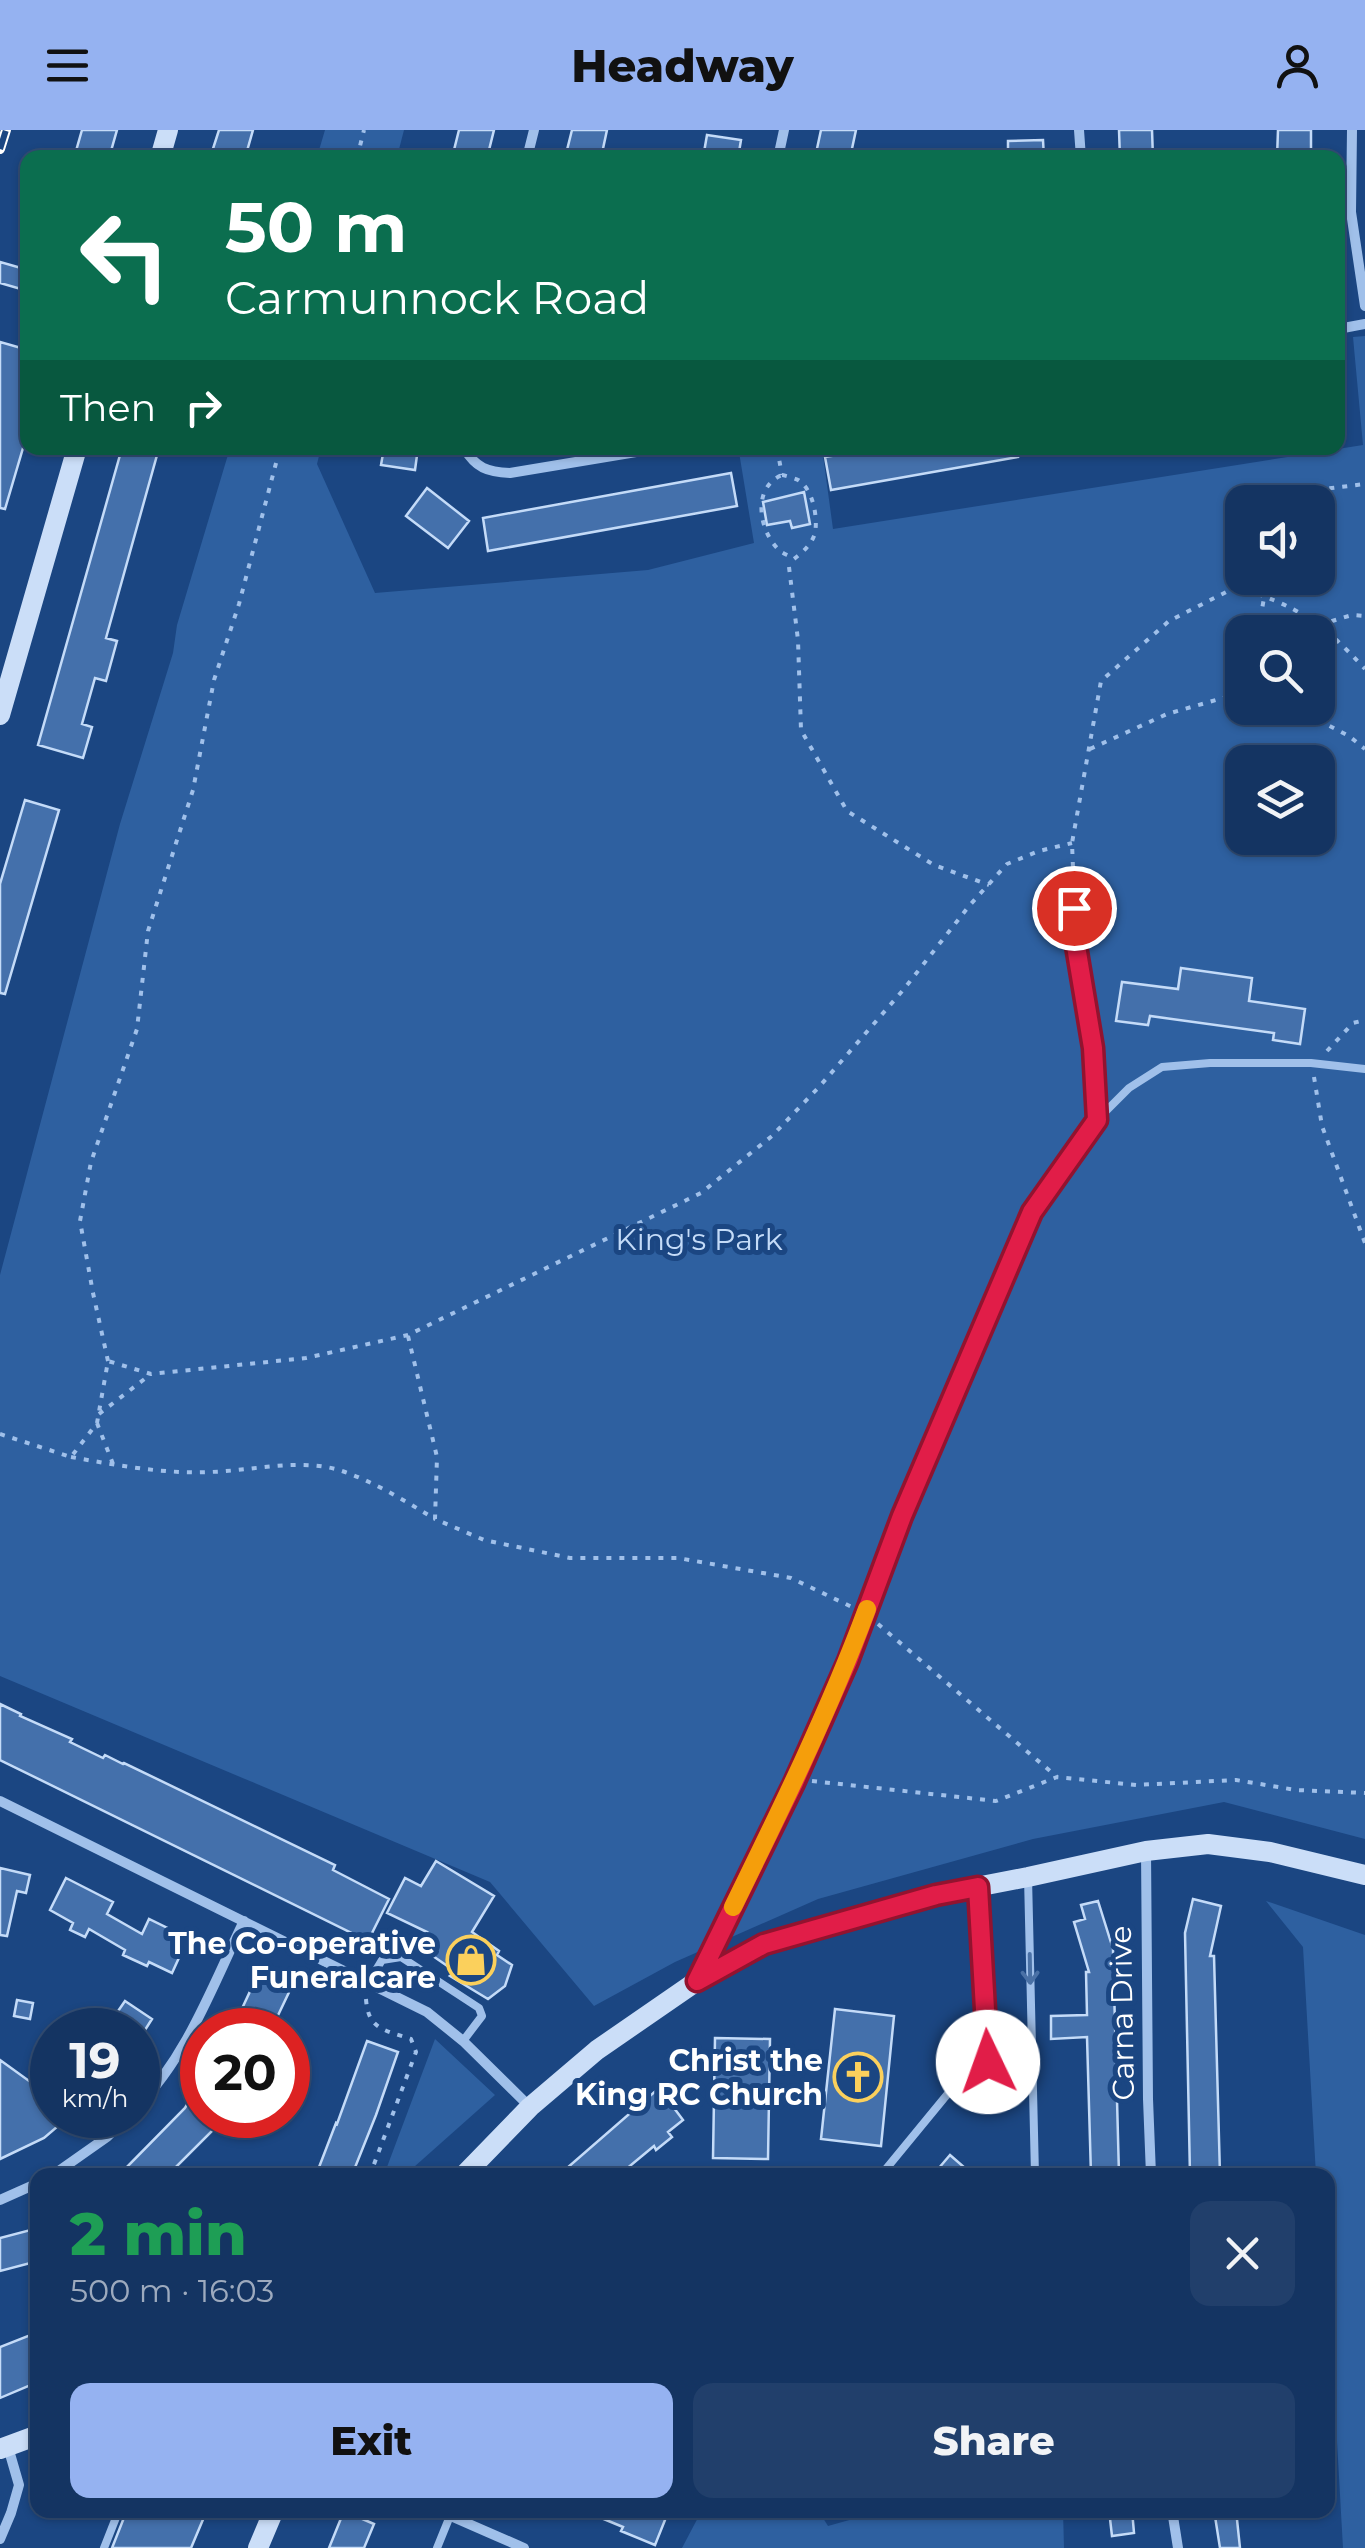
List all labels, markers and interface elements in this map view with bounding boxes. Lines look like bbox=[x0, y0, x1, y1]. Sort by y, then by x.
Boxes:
icon: menu bbox=[40, 38, 95, 93]
text: Headway bbox=[571, 38, 794, 93]
icon: person bbox=[1270, 38, 1325, 93]
text: 50 m bbox=[225, 184, 407, 270]
icon: left bbox=[60, 190, 190, 320]
text: Carmunnock Road bbox=[225, 270, 649, 325]
icon: right bbox=[176, 380, 231, 435]
text: Then bbox=[60, 384, 156, 431]
map controls bbox=[1225, 485, 1335, 855]
button: sound bbox=[1225, 485, 1335, 595]
button: search bbox=[1225, 615, 1335, 725]
button: layers bbox=[1225, 745, 1335, 855]
pin bbox=[1032, 866, 1117, 951]
icon: arrive bbox=[1047, 881, 1102, 936]
park label: King's Park bbox=[615, 1221, 783, 1258]
place label: The Co-operative Funeralcare bbox=[168, 1925, 436, 1996]
street label: Carna Drive bbox=[1102, 1925, 1142, 2101]
shop icon: The Co-operative Funeralcare bbox=[445, 1934, 497, 1986]
one-way arrow bbox=[1021, 1952, 1040, 1984]
speed limit sign: 20 bbox=[180, 2008, 310, 2138]
position arrow bbox=[936, 2010, 1040, 2114]
text: 19 bbox=[69, 2030, 121, 2091]
place label: Christ the King RC Church bbox=[575, 2042, 823, 2113]
church icon: Christ the King RC Church bbox=[832, 2051, 884, 2103]
text: km/h bbox=[62, 2083, 128, 2113]
text: 2 min bbox=[70, 2197, 247, 2270]
button: close bbox=[1190, 2201, 1295, 2306]
text: 500 m · 16:03 bbox=[70, 2271, 274, 2310]
button: Exit bbox=[70, 2383, 673, 2498]
button: Share bbox=[693, 2383, 1295, 2498]

